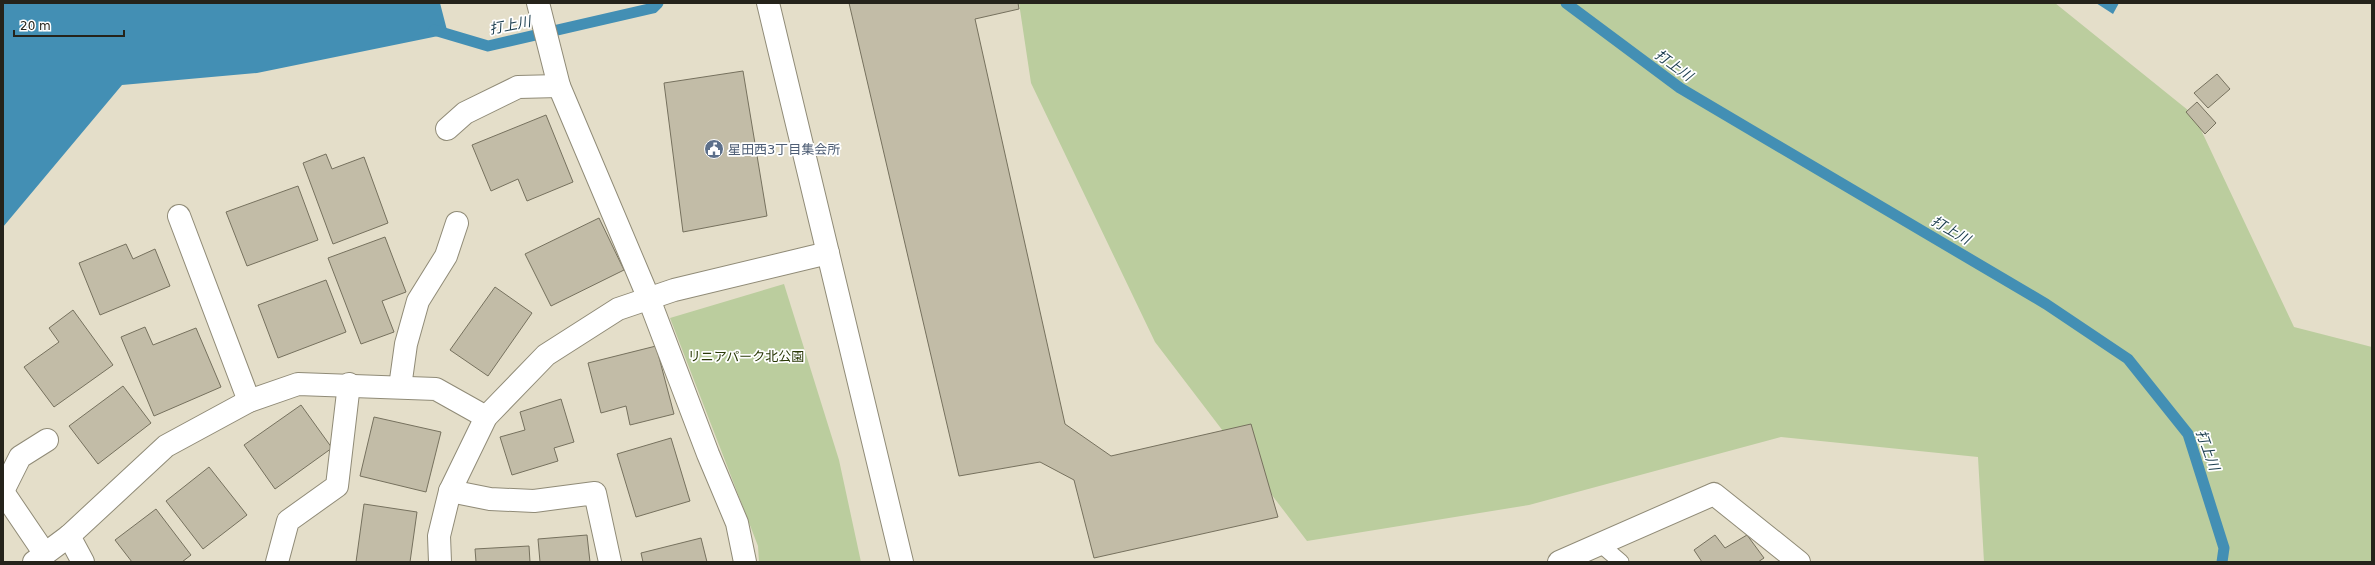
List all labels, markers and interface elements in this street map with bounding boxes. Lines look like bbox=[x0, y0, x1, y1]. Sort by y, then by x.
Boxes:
scale bar bbox=[14, 12, 124, 38]
water label: 打上川 bbox=[488, 13, 534, 37]
text: 20 m bbox=[20, 19, 51, 33]
water label: 打上川 bbox=[1652, 46, 1697, 85]
public building icon: 星田西3丁目集会所 bbox=[703, 138, 725, 160]
place label: 星田西3丁目集会所 bbox=[728, 142, 840, 157]
water label: 打上川 bbox=[1929, 213, 1975, 248]
park label: リニアパーク北公園 bbox=[688, 349, 804, 364]
water label: 打上川 bbox=[2193, 428, 2223, 474]

